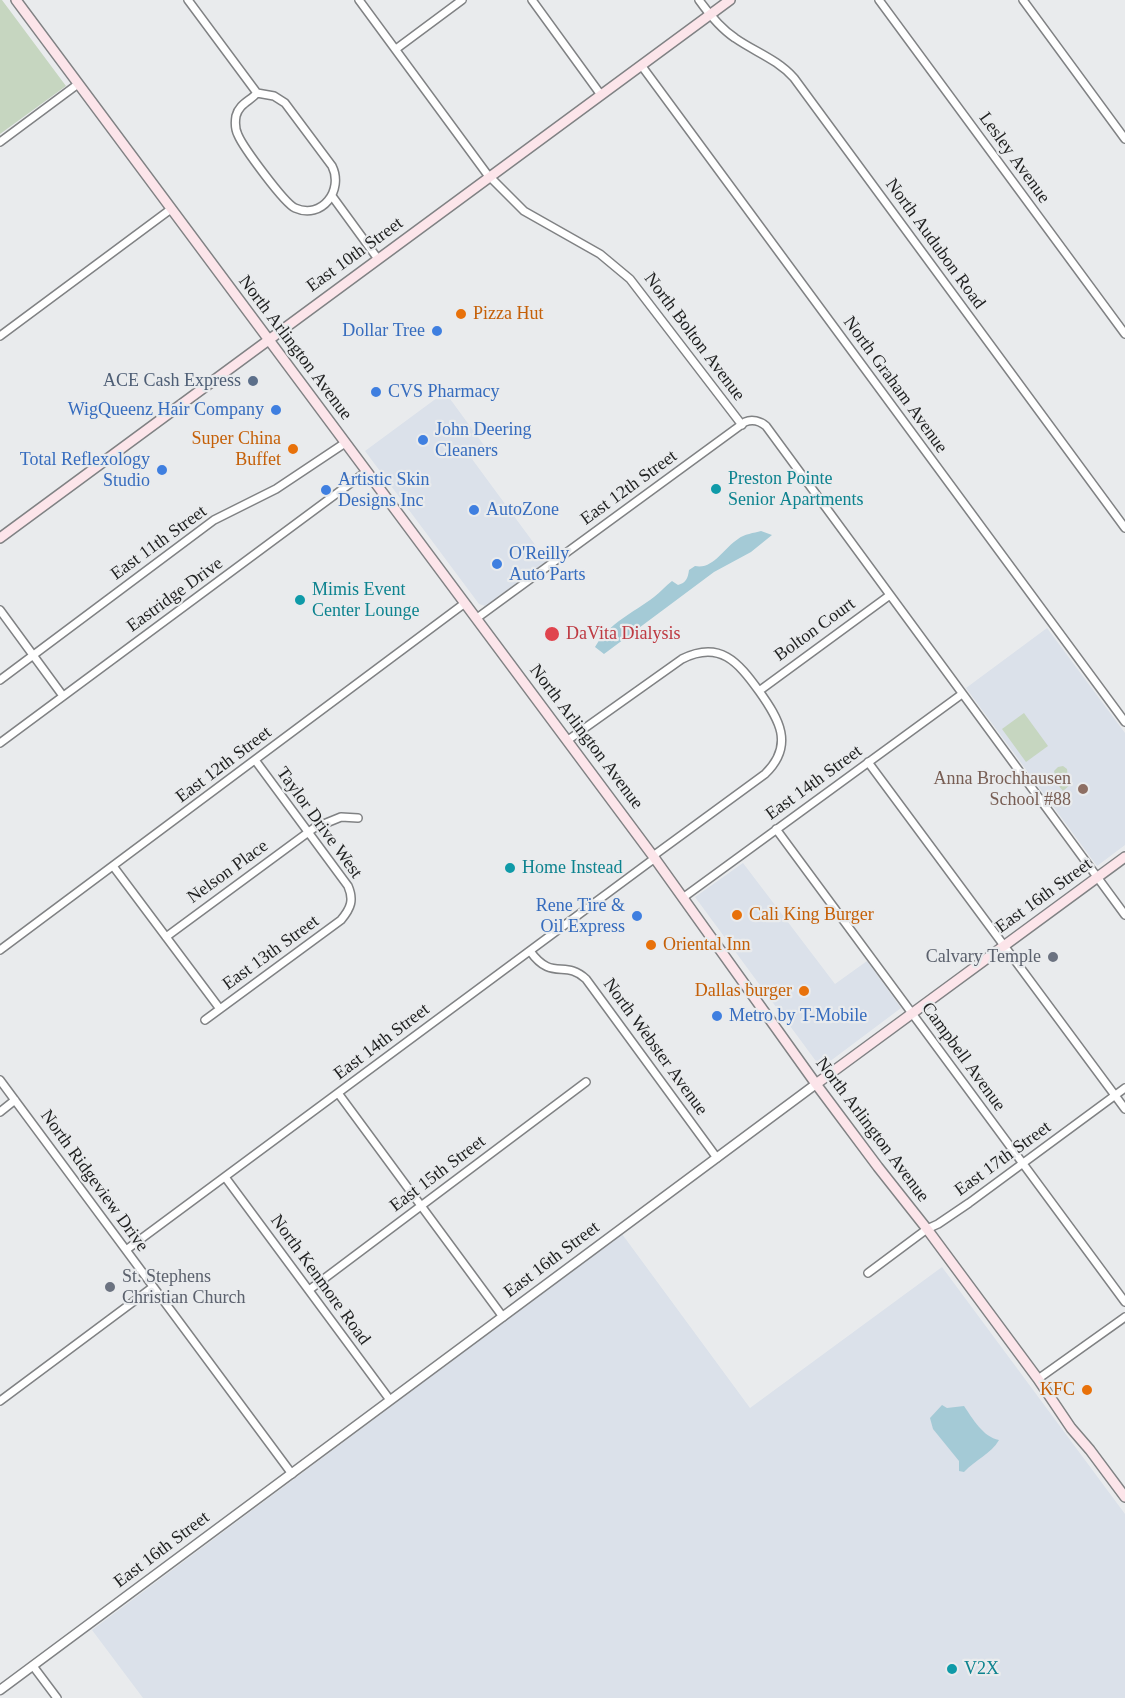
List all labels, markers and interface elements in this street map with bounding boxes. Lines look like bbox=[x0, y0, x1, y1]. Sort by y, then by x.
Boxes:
street label: Lesley Avenue bbox=[974, 108, 1054, 208]
street label: North Audubon Road bbox=[880, 175, 990, 313]
street label: East 10th Street bbox=[303, 213, 407, 297]
street label: North Bolton Avenue bbox=[639, 269, 749, 405]
street label: North Arlington Avenue bbox=[234, 271, 356, 425]
place label: Pizza Hut bbox=[473, 303, 543, 325]
marker: Pizza Hut bbox=[454, 307, 468, 321]
street label: North Graham Avenue bbox=[838, 312, 952, 458]
place label: Dollar Tree bbox=[342, 320, 425, 342]
marker: Dollar Tree bbox=[430, 324, 444, 338]
place label: ACE Cash Express bbox=[103, 370, 241, 392]
marker: ACE Cash Express bbox=[246, 374, 260, 388]
place label: CVS Pharmacy bbox=[388, 381, 499, 403]
marker: CVS Pharmacy bbox=[369, 385, 383, 399]
place label: WigQueenz Hair Company bbox=[68, 399, 264, 421]
marker: WigQueenz Hair Company bbox=[269, 403, 283, 417]
place label: John Deering Cleaners bbox=[435, 419, 531, 462]
place label: Super China Buffet bbox=[192, 428, 281, 470]
marker: John Deering Cleaners bbox=[416, 433, 430, 447]
marker: Super China Buffet bbox=[286, 442, 300, 456]
street label: East 12th Street bbox=[577, 446, 681, 530]
place label: Total Reflexology Studio bbox=[20, 449, 150, 492]
marker: Total Reflexology Studio bbox=[155, 463, 169, 477]
place label: Preston Pointe Senior Apartments bbox=[728, 468, 863, 510]
place label: Artistic Skin Designs Inc bbox=[338, 469, 430, 512]
marker: Preston Pointe Senior Apartments bbox=[709, 482, 723, 496]
marker: Artistic Skin Designs Inc bbox=[319, 483, 333, 497]
place label: AutoZone bbox=[486, 499, 559, 521]
street label: East 11th Street bbox=[107, 501, 211, 585]
marker: AutoZone bbox=[467, 503, 481, 517]
place label: O'Reilly Auto Parts bbox=[509, 543, 586, 586]
street label: Eastridge Drive bbox=[123, 553, 227, 637]
marker: O'Reilly Auto Parts bbox=[490, 557, 504, 571]
place label: Mimis Event Center Lounge bbox=[312, 579, 419, 622]
marker: Mimis Event Center Lounge bbox=[293, 593, 307, 607]
street label: Bolton Court bbox=[770, 593, 860, 667]
place label: DaVita Dialysis bbox=[566, 623, 680, 645]
marker: DaVita Dialysis bbox=[543, 625, 561, 643]
street label: North Arlington Avenue bbox=[525, 660, 647, 814]
street label: East 12th Street bbox=[172, 722, 276, 808]
street label: East 14th Street bbox=[762, 741, 866, 825]
street label: Taylor Drive West bbox=[271, 763, 367, 883]
place label: Anna Brochhausen School #88 bbox=[934, 768, 1071, 810]
marker: Anna Brochhausen School #88 bbox=[1076, 782, 1090, 796]
street label: Nelson Place bbox=[183, 835, 273, 909]
street label: East 16th Street bbox=[992, 854, 1096, 938]
place label: Home Instead bbox=[522, 857, 622, 879]
marker: Home Instead bbox=[503, 861, 517, 875]
place label: Rene Tire & Oil Express bbox=[536, 895, 625, 938]
place label: Cali King Burger bbox=[749, 904, 874, 926]
marker: Cali King Burger bbox=[730, 908, 744, 922]
marker: Rene Tire & Oil Express bbox=[630, 909, 644, 923]
street label: East 13th Street bbox=[219, 911, 323, 995]
place label: Oriental Inn bbox=[663, 934, 750, 956]
marker: Oriental Inn bbox=[644, 938, 658, 952]
place label: Calvary Temple bbox=[926, 946, 1041, 968]
marker: Calvary Temple bbox=[1046, 950, 1060, 964]
street label: North Webster Avenue bbox=[598, 974, 712, 1120]
place label: Dallas burger bbox=[695, 980, 792, 1002]
marker: Dallas burger bbox=[797, 984, 811, 998]
street label: Campbell Avenue bbox=[916, 998, 1010, 1116]
street label: East 14th Street bbox=[330, 999, 434, 1085]
place label: Metro by T-Mobile bbox=[729, 1005, 867, 1027]
marker: Metro by T-Mobile bbox=[710, 1009, 724, 1023]
street label: North Arlington Avenue bbox=[811, 1053, 933, 1207]
street label: North Ridgeview Drive bbox=[35, 1106, 153, 1256]
street label: East 17th Street bbox=[951, 1117, 1055, 1201]
street label: East 15th Street bbox=[386, 1131, 490, 1217]
street label: North Kenmore Road bbox=[265, 1211, 375, 1349]
street label: East 16th Street bbox=[500, 1217, 604, 1303]
place label: St. Stephens Christian Church bbox=[122, 1266, 245, 1308]
marker: St. Stephens Christian Church bbox=[103, 1280, 117, 1294]
place label: KFC bbox=[1040, 1379, 1075, 1401]
marker: KFC bbox=[1080, 1383, 1094, 1397]
street label: East 16th Street bbox=[110, 1507, 214, 1593]
place label: V2X bbox=[964, 1658, 999, 1680]
marker: V2X bbox=[945, 1662, 959, 1676]

